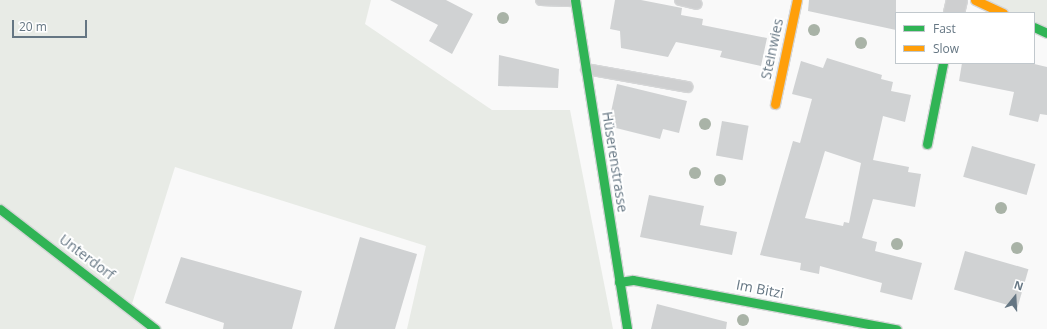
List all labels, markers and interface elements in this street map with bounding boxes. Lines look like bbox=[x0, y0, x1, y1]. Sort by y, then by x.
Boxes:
scale bar bbox=[14, 12, 89, 38]
legend bbox=[895, 12, 1035, 64]
street label: Steinwies bbox=[757, 17, 787, 81]
text: 20 m bbox=[19, 18, 47, 35]
text: Fast bbox=[933, 20, 956, 37]
text: Slow bbox=[933, 40, 959, 57]
street label: Hüserenstrasse bbox=[599, 110, 631, 214]
street label: Unterdorf bbox=[56, 231, 118, 283]
street label: Im Bitzi bbox=[735, 276, 785, 302]
north arrow bbox=[995, 277, 1035, 317]
text: N bbox=[1012, 277, 1025, 294]

